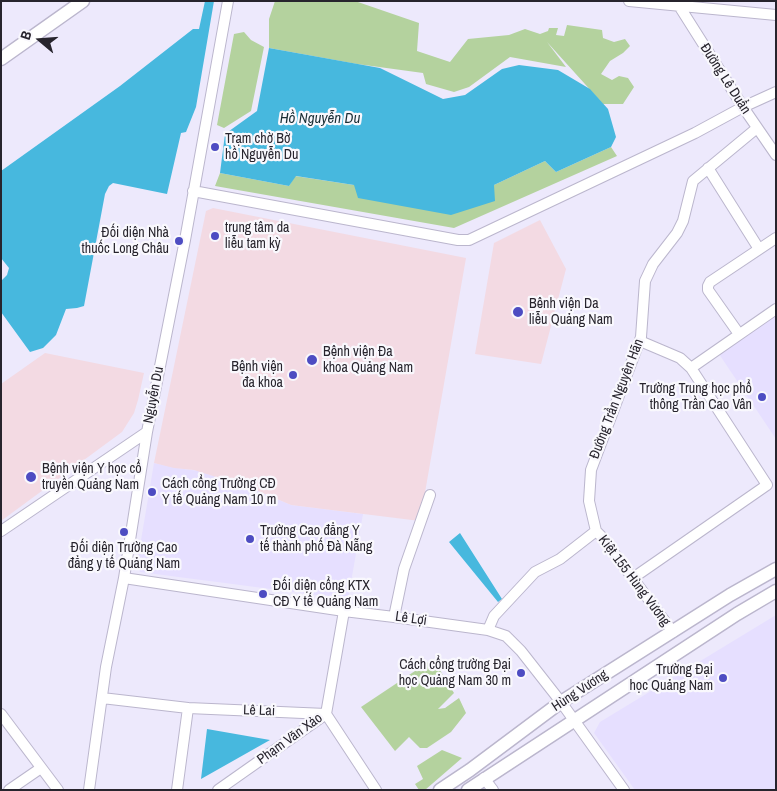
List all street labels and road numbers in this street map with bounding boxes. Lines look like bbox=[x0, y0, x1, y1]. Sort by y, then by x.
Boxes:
street label: Đường Lê Duẩn bbox=[696, 41, 754, 117]
street label: Đường Trần Nguyên Hãn bbox=[586, 337, 648, 461]
street label: Nguyễn Du bbox=[140, 365, 168, 425]
street label: Kiệt 155 Hùng Vương bbox=[594, 532, 674, 630]
street label: Lê Lợi bbox=[394, 608, 428, 630]
street label: Hùng Vương bbox=[549, 667, 611, 715]
street label: Lê Lai bbox=[243, 702, 275, 720]
street label: Phạm Văn Xảo bbox=[254, 710, 326, 768]

